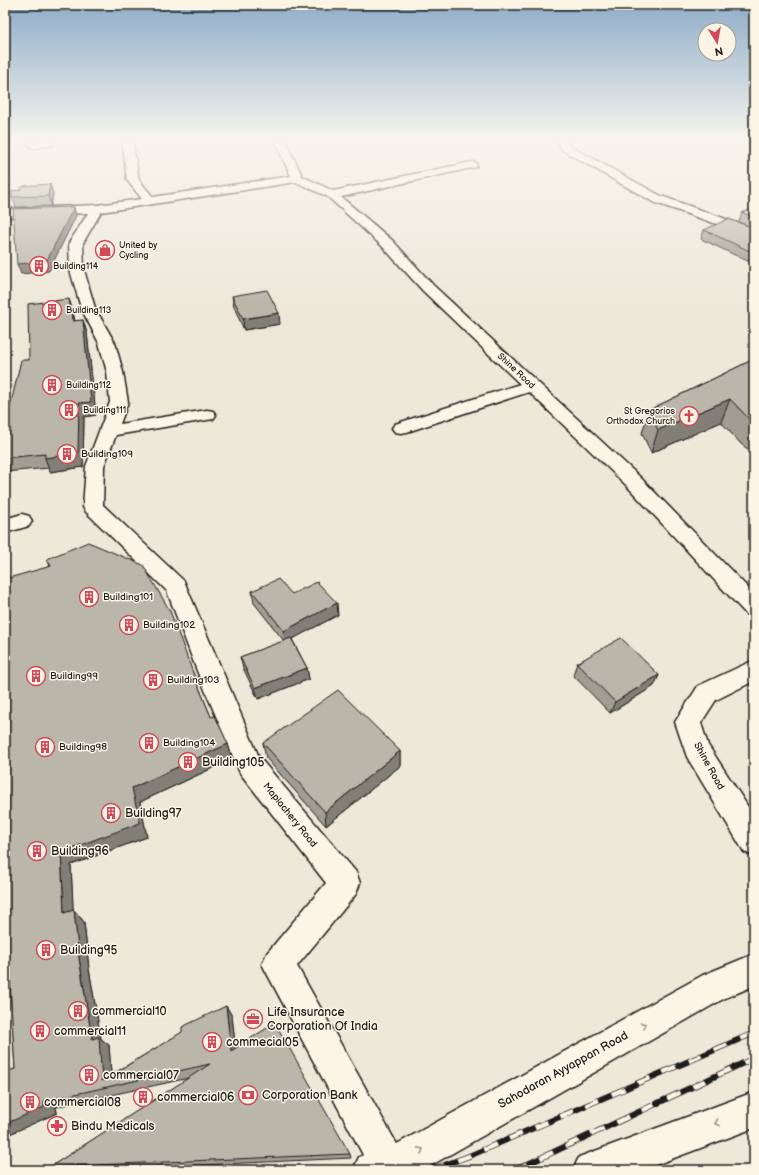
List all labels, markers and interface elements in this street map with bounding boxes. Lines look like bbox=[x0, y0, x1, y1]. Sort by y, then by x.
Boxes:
north arrow bbox=[697, 22, 737, 62]
text: N bbox=[714, 44, 724, 58]
shop icon: United by Cycling bbox=[94, 239, 116, 261]
place label: United by Cycling bbox=[119, 240, 158, 261]
building icon: Building114 bbox=[28, 255, 50, 277]
place label: Building114 bbox=[53, 261, 99, 272]
building icon: Building113 bbox=[41, 299, 63, 321]
place label: Building113 bbox=[66, 305, 112, 316]
street label: Shine Road bbox=[495, 351, 537, 391]
building icon: Building112 bbox=[41, 374, 63, 396]
place label: Building112 bbox=[66, 380, 112, 391]
building icon: Building111 bbox=[58, 399, 80, 421]
place label: Building111 bbox=[83, 405, 126, 416]
church icon: St Gregorios Orthodox Church bbox=[678, 405, 700, 427]
place label: St Gregorios Orthodox Church bbox=[606, 406, 676, 427]
building icon: Building109 bbox=[56, 443, 78, 465]
place label: Building109 bbox=[81, 448, 133, 460]
building icon: Building101 bbox=[78, 586, 100, 608]
place label: Building101 bbox=[103, 591, 153, 603]
building icon: Building102 bbox=[118, 614, 140, 636]
place label: Building102 bbox=[143, 619, 195, 631]
building icon: Building99 bbox=[25, 665, 47, 687]
building icon: Building103 bbox=[142, 669, 164, 691]
place label: Building99 bbox=[50, 670, 98, 682]
place label: Building103 bbox=[167, 674, 219, 686]
building icon: Building104 bbox=[138, 732, 160, 754]
building icon: Building98 bbox=[34, 736, 56, 758]
place label: Building104 bbox=[163, 737, 215, 749]
street label: Shine Road bbox=[691, 740, 727, 792]
place label: Building98 bbox=[59, 741, 107, 753]
building icon: Building105 bbox=[177, 751, 199, 773]
place label: Building105 bbox=[202, 755, 264, 770]
street label: Maplachery Road bbox=[260, 780, 320, 850]
building icon: Building97 bbox=[100, 802, 122, 824]
place label: Building97 bbox=[125, 806, 182, 821]
building icon: Building96 bbox=[26, 840, 48, 862]
place label: Building96 bbox=[51, 844, 109, 859]
building icon: Building95 bbox=[35, 939, 57, 961]
place label: Building95 bbox=[60, 943, 118, 958]
building icon: commercial10 bbox=[67, 1000, 89, 1022]
place label: commercial10 bbox=[92, 1004, 167, 1019]
place label: Life Insurance Corporation Of India bbox=[267, 1005, 378, 1034]
office icon: Life Insurance Corporation Of India bbox=[242, 1008, 264, 1030]
building icon: commercial11 bbox=[29, 1020, 51, 1042]
one-way arrow bbox=[640, 1022, 647, 1030]
place label: commercial11 bbox=[54, 1024, 126, 1039]
street label: Sahodaran Ayyappan Road bbox=[495, 1028, 631, 1112]
building icon: commecial05 bbox=[201, 1031, 223, 1053]
place label: commecial05 bbox=[226, 1035, 299, 1050]
building icon: commercial07 bbox=[78, 1064, 100, 1086]
place label: commercial07 bbox=[103, 1068, 179, 1083]
bank icon: Corporation Bank bbox=[237, 1084, 259, 1106]
building icon: commercial06 bbox=[132, 1086, 154, 1108]
place label: Corporation Bank bbox=[262, 1088, 357, 1103]
place label: commercial06 bbox=[157, 1090, 234, 1105]
building icon: commercial08 bbox=[19, 1091, 41, 1113]
place label: commercial08 bbox=[44, 1095, 121, 1110]
pharmacy icon: Bindu Medicals bbox=[46, 1115, 68, 1137]
place label: Bindu Medicals bbox=[71, 1119, 155, 1134]
one-way arrow bbox=[714, 1119, 721, 1127]
one-way arrow bbox=[416, 1148, 424, 1155]

